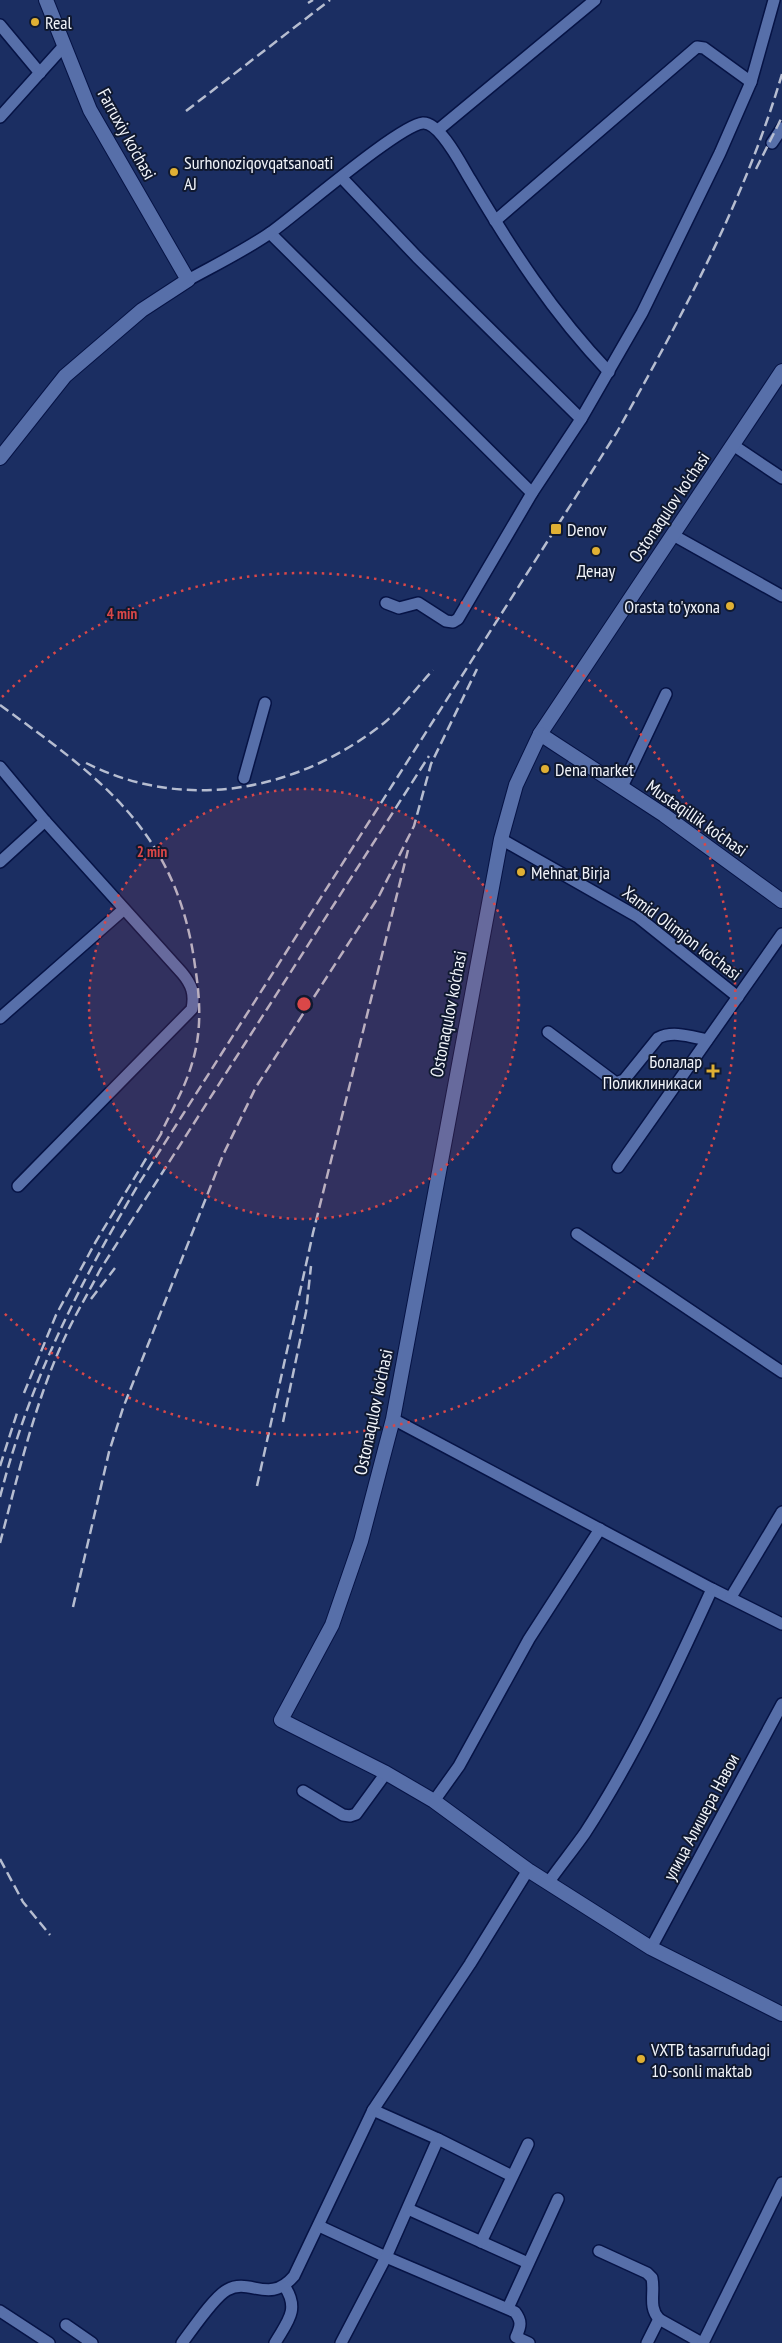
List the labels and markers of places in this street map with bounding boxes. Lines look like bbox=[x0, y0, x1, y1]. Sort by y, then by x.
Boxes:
place label: Real bbox=[45, 11, 73, 34]
marker: Real bbox=[29, 16, 41, 28]
place label: Surhonoziqovqatsanoati AJ bbox=[184, 151, 333, 195]
marker: Surhonoziqovqatsanoati AJ bbox=[168, 166, 180, 178]
place label: Denov bbox=[567, 518, 606, 541]
marker: Denov bbox=[549, 522, 563, 536]
marker: Денау bbox=[590, 545, 602, 557]
place label: Денау bbox=[577, 559, 616, 582]
place label: Orasta to'yxona bbox=[624, 595, 720, 618]
marker: Orasta to'yxona bbox=[724, 600, 736, 612]
place label: Dena market bbox=[555, 758, 634, 781]
marker: Dena market bbox=[539, 763, 551, 775]
place label: Mehnat Birja bbox=[531, 861, 610, 884]
marker: Mehnat Birja bbox=[515, 866, 527, 878]
centre of rings bbox=[295, 995, 313, 1013]
place label: Болалар Поликлиникаси bbox=[603, 1050, 702, 1094]
marker: Болалар Поликлиникаси bbox=[706, 1064, 720, 1078]
place label: VXTB tasarrufudagi 10-sonli maktab bbox=[650, 2038, 770, 2082]
marker: VXTB tasarrufudagi 10-sonli maktab bbox=[635, 2053, 647, 2065]

